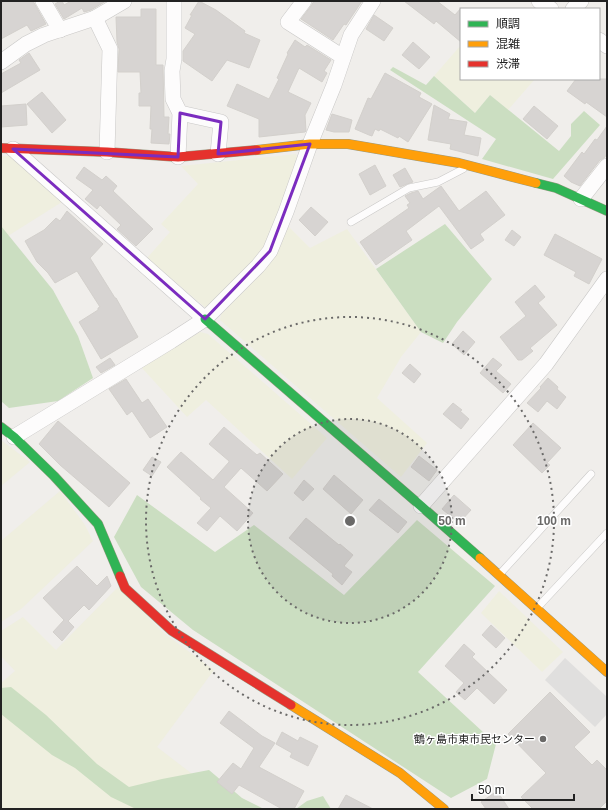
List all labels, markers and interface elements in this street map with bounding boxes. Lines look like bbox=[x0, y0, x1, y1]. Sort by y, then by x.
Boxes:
legend bbox=[460, 8, 600, 80]
text: 順調 bbox=[496, 17, 520, 31]
text: 混雑 bbox=[496, 37, 520, 51]
text: 渋滞 bbox=[496, 57, 520, 71]
centre of rings bbox=[343, 514, 357, 528]
text: 50 m bbox=[438, 514, 466, 528]
text: 100 m bbox=[537, 514, 571, 528]
place label: 鶴ヶ島市東市民センター bbox=[414, 733, 535, 745]
marker: 鶴ヶ島市東市民センター bbox=[538, 734, 548, 744]
scale bar bbox=[472, 776, 574, 802]
text: 50 m bbox=[478, 783, 505, 797]

